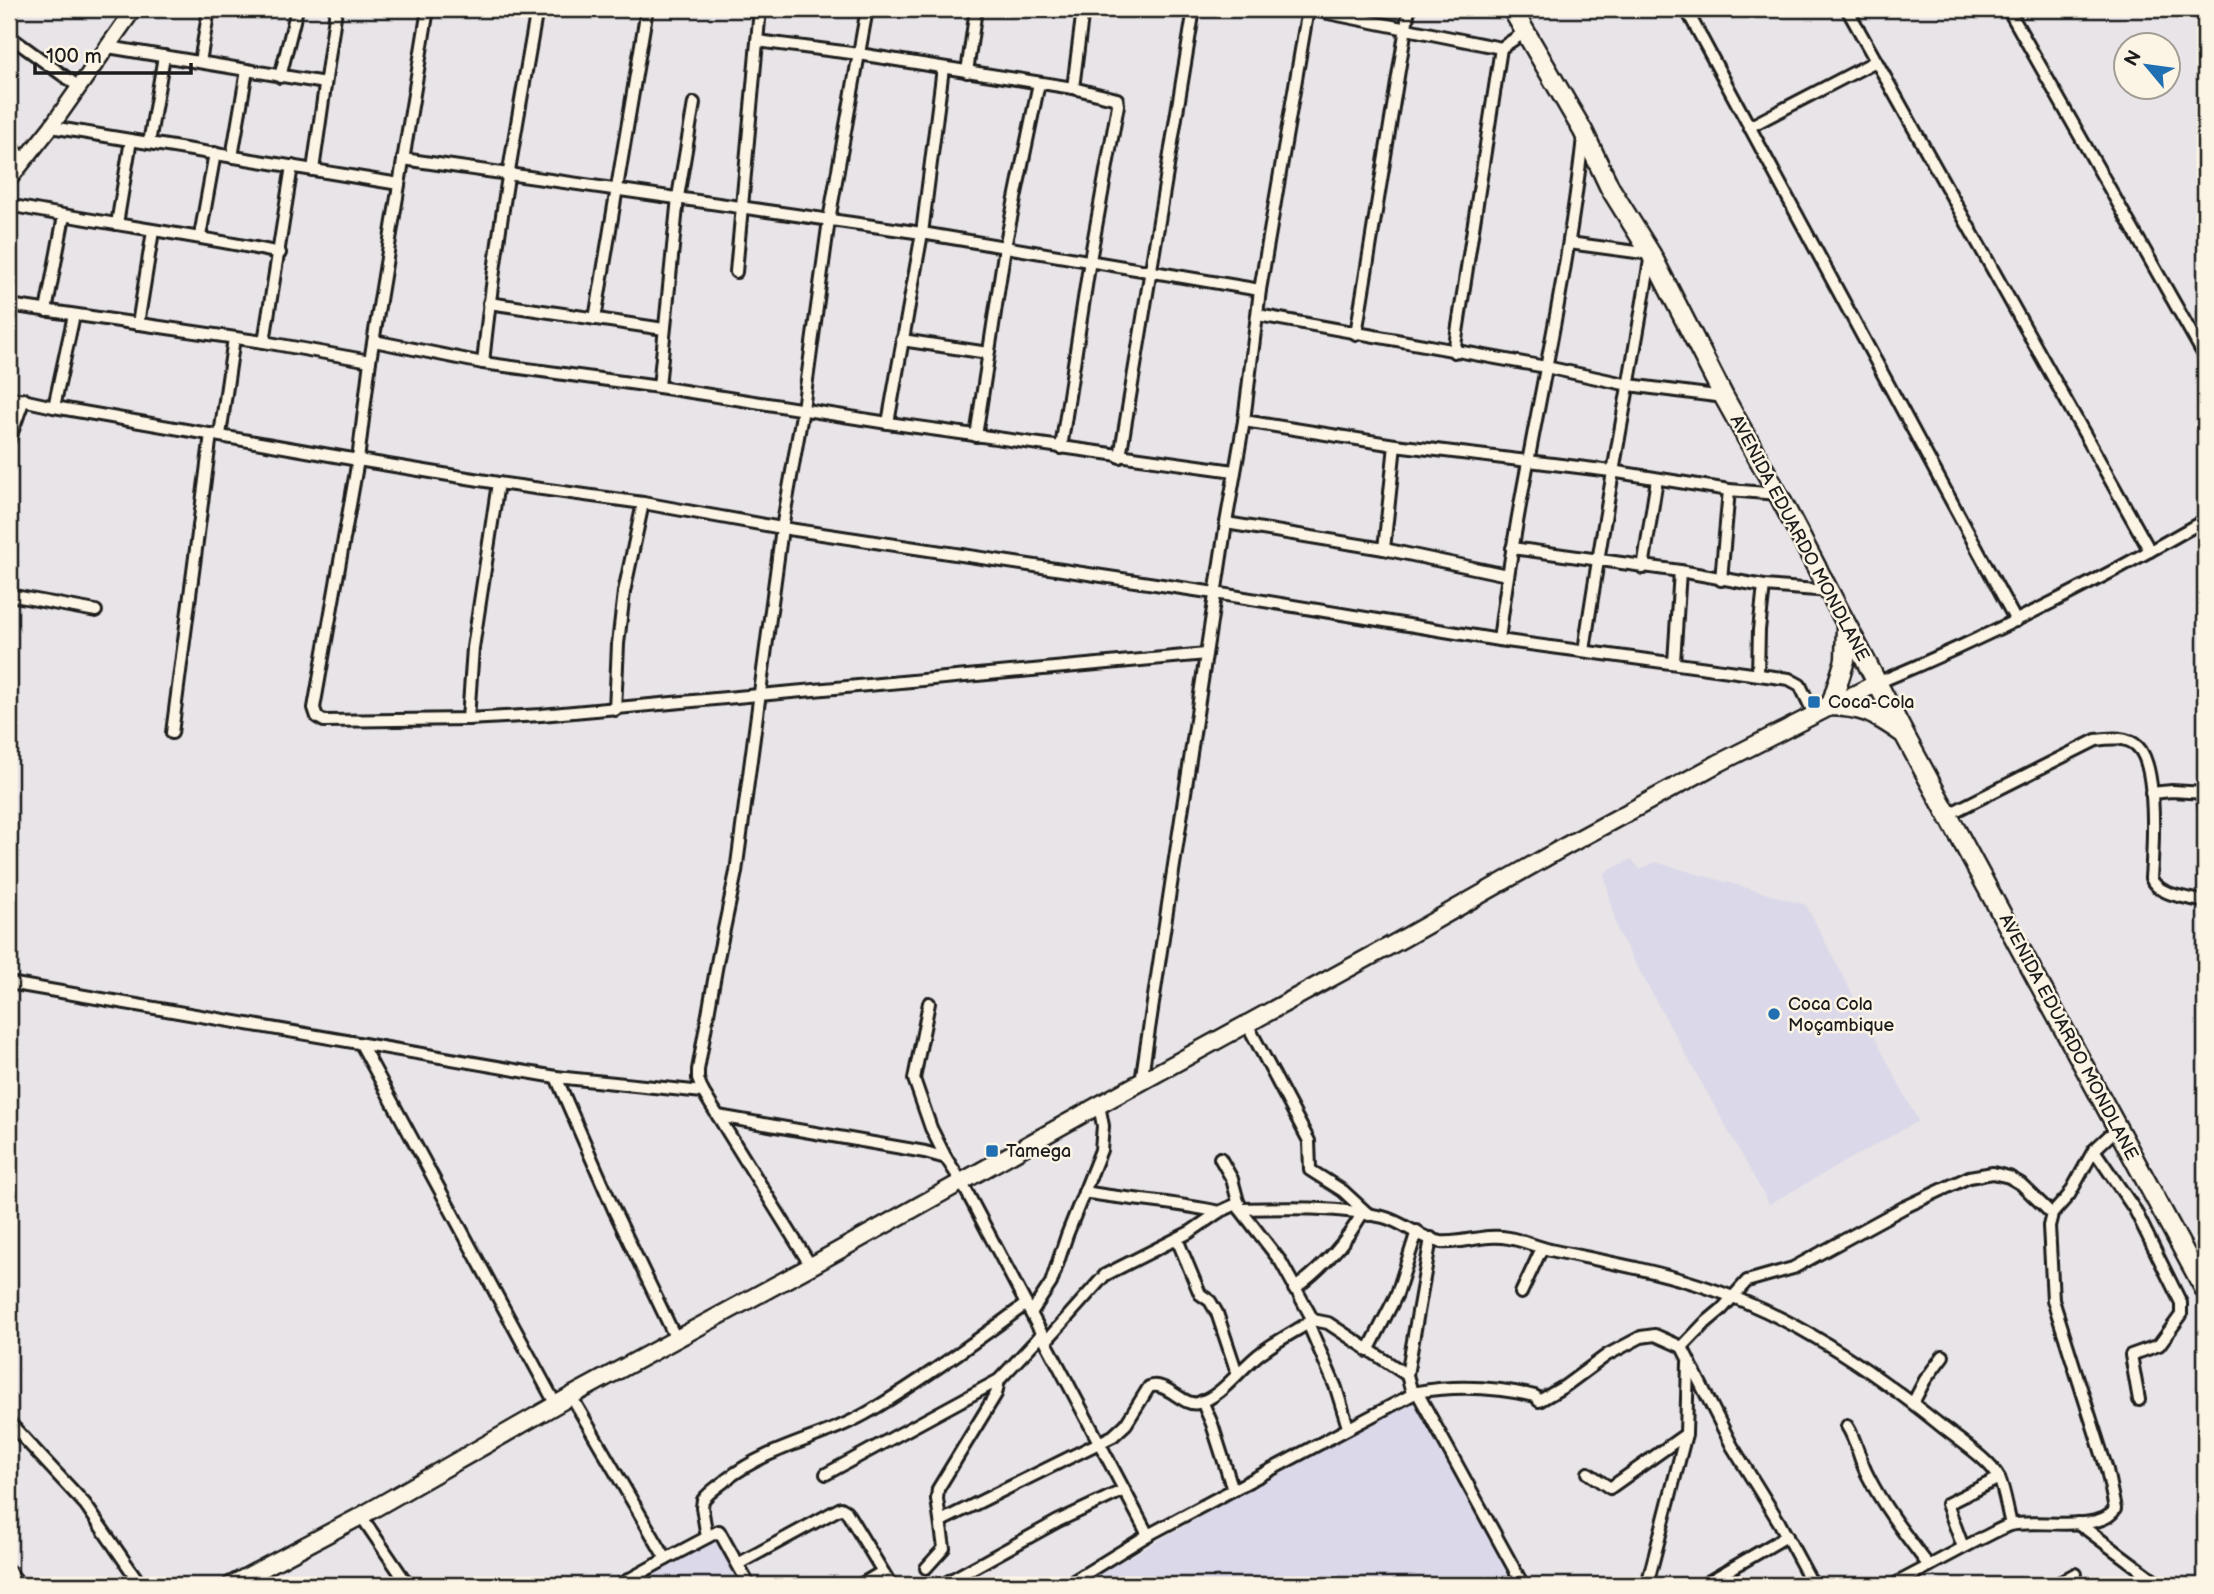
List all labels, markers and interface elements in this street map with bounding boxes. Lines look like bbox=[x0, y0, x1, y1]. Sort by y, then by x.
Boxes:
scale bar bbox=[35, 32, 191, 76]
north arrow bbox=[2112, 32, 2182, 102]
text: 100 m bbox=[46, 44, 102, 69]
text: N bbox=[2120, 47, 2147, 70]
street label: AVENIDA EDUARDO MONDLANE bbox=[1726, 412, 1874, 665]
place label: Coca-Cola bbox=[1828, 692, 1914, 713]
marker: Coca-Cola bbox=[1806, 694, 1822, 710]
street label: AVENIDA EDUARDO MONDLANE bbox=[1995, 911, 2143, 1164]
place label: Coca Cola Moçambique bbox=[1788, 994, 1894, 1036]
marker: Coca Cola Moçambique bbox=[1766, 1006, 1782, 1022]
place label: Tamega bbox=[1006, 1141, 1071, 1162]
marker: Tamega bbox=[984, 1143, 1000, 1159]

